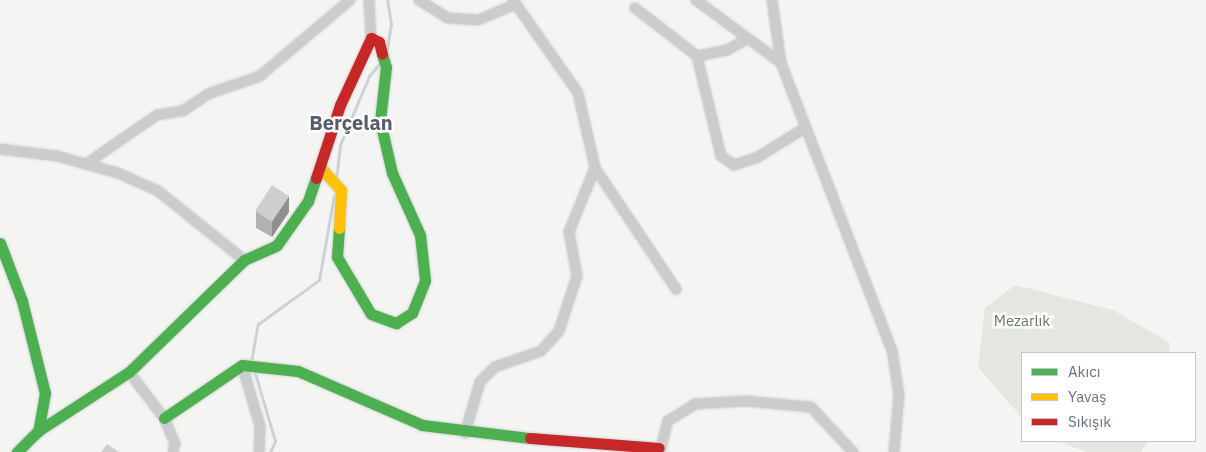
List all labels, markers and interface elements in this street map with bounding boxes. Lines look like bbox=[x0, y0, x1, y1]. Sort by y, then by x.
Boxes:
district label: Berçelan bbox=[309, 110, 393, 134]
park label: Mezarlık bbox=[994, 312, 1050, 330]
legend bbox=[1021, 352, 1196, 442]
text: Akıcı bbox=[1068, 362, 1101, 381]
text: Yavaş bbox=[1068, 387, 1107, 406]
text: Sıkışık bbox=[1068, 412, 1111, 431]

